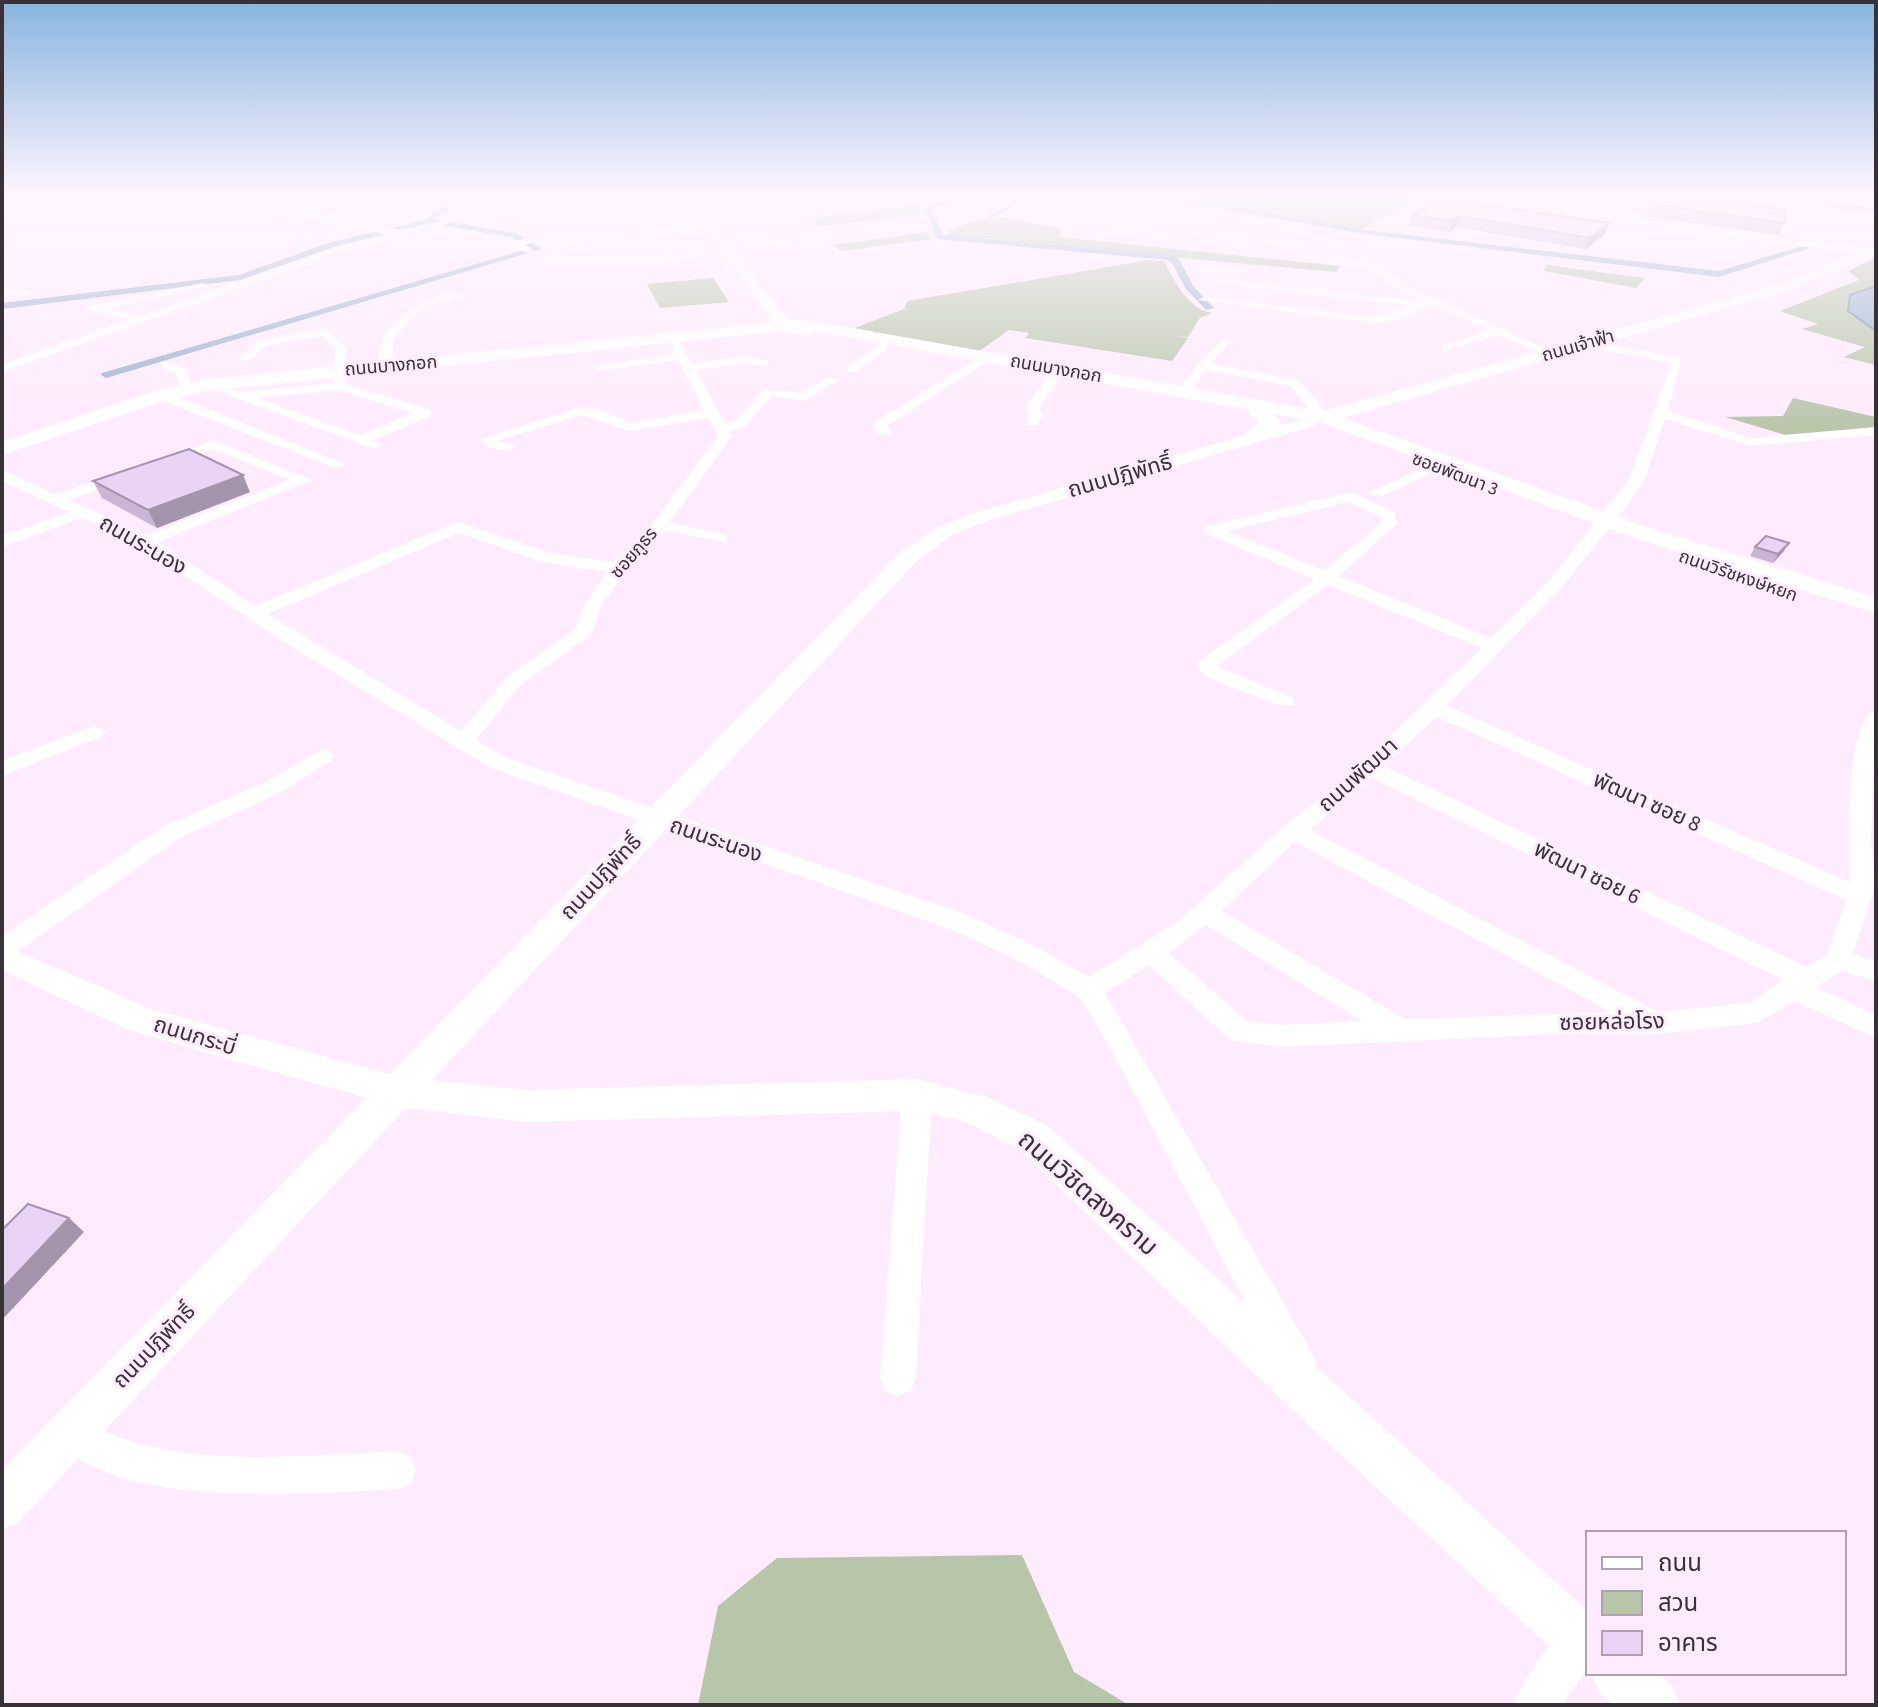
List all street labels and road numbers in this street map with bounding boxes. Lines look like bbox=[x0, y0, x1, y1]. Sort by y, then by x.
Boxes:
street label: ถนนเจ้าฟ้า bbox=[1539, 324, 1617, 368]
street label: ถนนบางกอก bbox=[1008, 349, 1104, 389]
street label: ถนนบางกอก bbox=[344, 350, 438, 382]
street label: ถนนปฏิพัทธิ์ bbox=[1064, 446, 1176, 506]
street label: ซอยพัฒนา 3 bbox=[1408, 446, 1502, 502]
street label: ถนนระนอง bbox=[93, 507, 193, 583]
street label: ซอยภูธร bbox=[605, 522, 663, 584]
street label: ถนนวิรัชหงษ์หยก bbox=[1675, 544, 1801, 608]
street label: ถนนพัฒนา bbox=[1311, 730, 1405, 820]
street label: พัฒนา ซอย 8 bbox=[1588, 764, 1706, 840]
street label: ถนนระนอง bbox=[665, 809, 767, 871]
street label: ถนนปฏิพัทธิ์ bbox=[553, 827, 650, 927]
street label: พัฒนา ซอย 6 bbox=[1528, 833, 1646, 913]
street label: ซอยหล่อโรง bbox=[1559, 1005, 1665, 1039]
street label: ถนนกระบี่ bbox=[150, 1008, 240, 1064]
street label: ถนนวิชิตสงคราม bbox=[1010, 1122, 1166, 1264]
street label: ถนนปฏิพัทธิ์ bbox=[105, 1296, 203, 1396]

